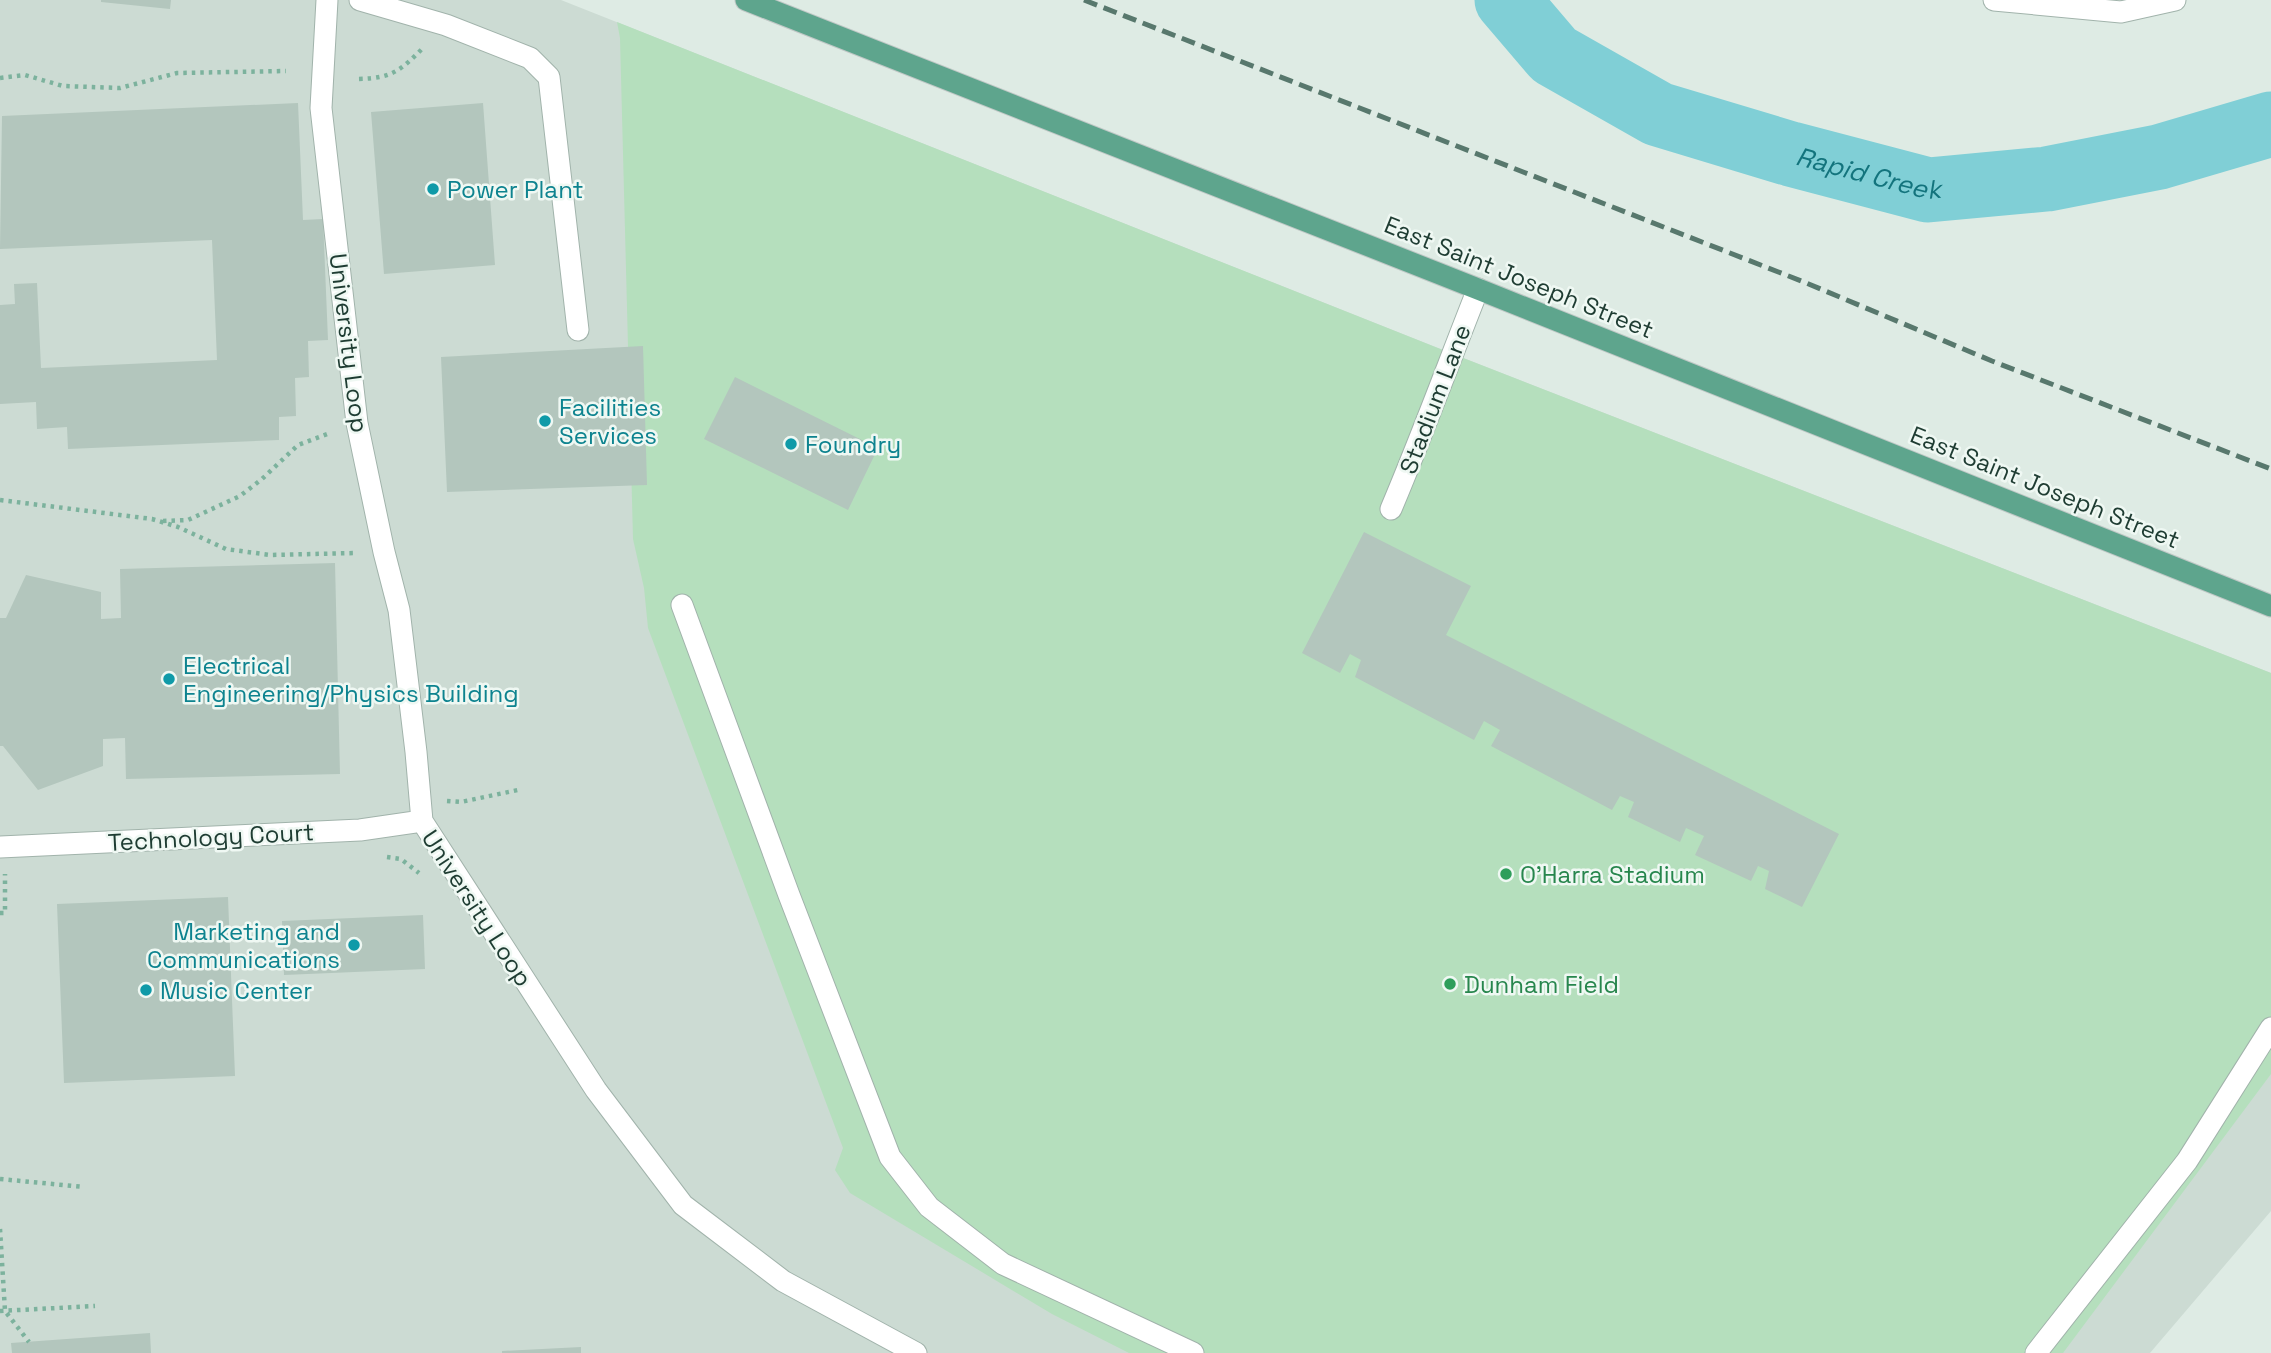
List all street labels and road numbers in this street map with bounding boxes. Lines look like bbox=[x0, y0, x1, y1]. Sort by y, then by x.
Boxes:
street label: East Saint Joseph Street bbox=[1380, 209, 1658, 345]
street label: University Loop bbox=[323, 251, 375, 435]
street label: Stadium Lane bbox=[1392, 320, 1478, 478]
street label: East Saint Joseph Street bbox=[1906, 419, 2184, 555]
street label: Technology Court bbox=[107, 816, 315, 858]
street label: University Loop bbox=[415, 824, 539, 992]

